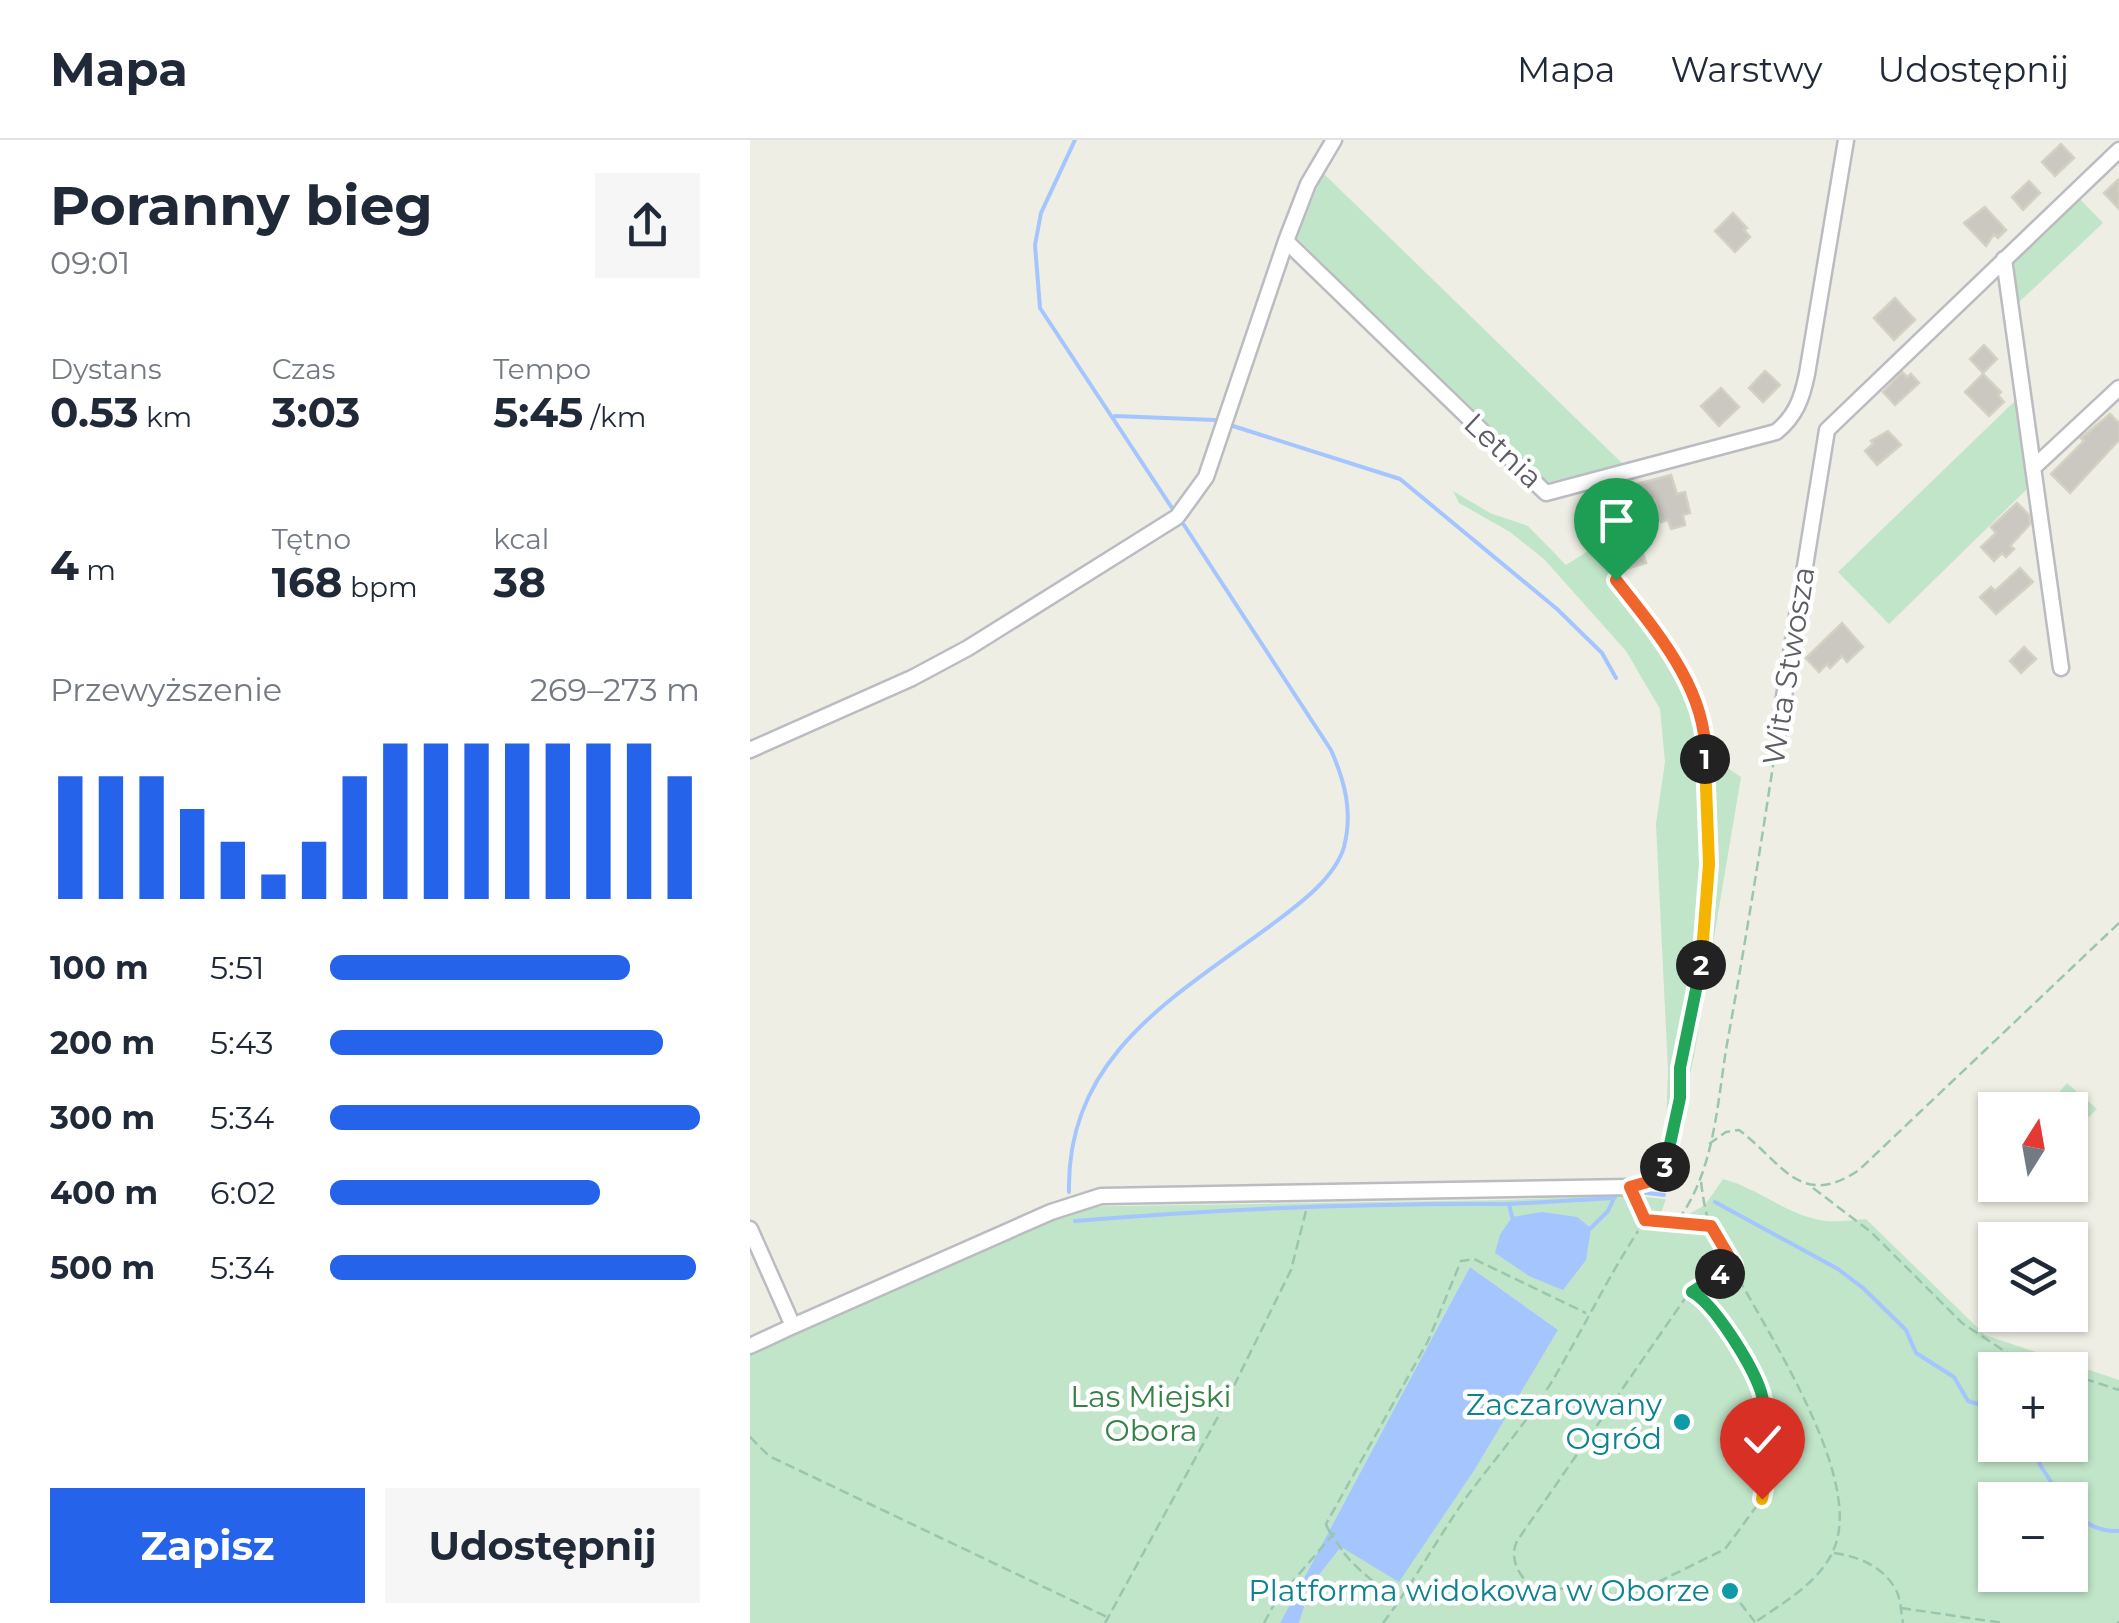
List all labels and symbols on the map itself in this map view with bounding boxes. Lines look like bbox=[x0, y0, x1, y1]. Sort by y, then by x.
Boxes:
street label: Letnia bbox=[1456, 405, 1550, 496]
pin bbox=[1574, 478, 1659, 581]
street label: Wita Stwosza bbox=[1755, 564, 1822, 768]
pin: 1 bbox=[1680, 734, 1730, 784]
pin: 2 bbox=[1676, 940, 1726, 990]
north arrow bbox=[1978, 1092, 2088, 1202]
pin: 3 bbox=[1640, 1142, 1690, 1192]
pin: 4 bbox=[1695, 1249, 1745, 1299]
park label: Las Miejski Obora bbox=[1070, 1378, 1232, 1449]
place label: Zaczarowany Ogród bbox=[1466, 1386, 1663, 1457]
pin bbox=[1720, 1397, 1805, 1500]
marker: Zaczarowany Ogród bbox=[1671, 1411, 1693, 1433]
place label: Platforma widokowa w Oborze bbox=[1248, 1572, 1710, 1609]
marker: Platforma widokowa w Oborze bbox=[1719, 1580, 1741, 1602]

